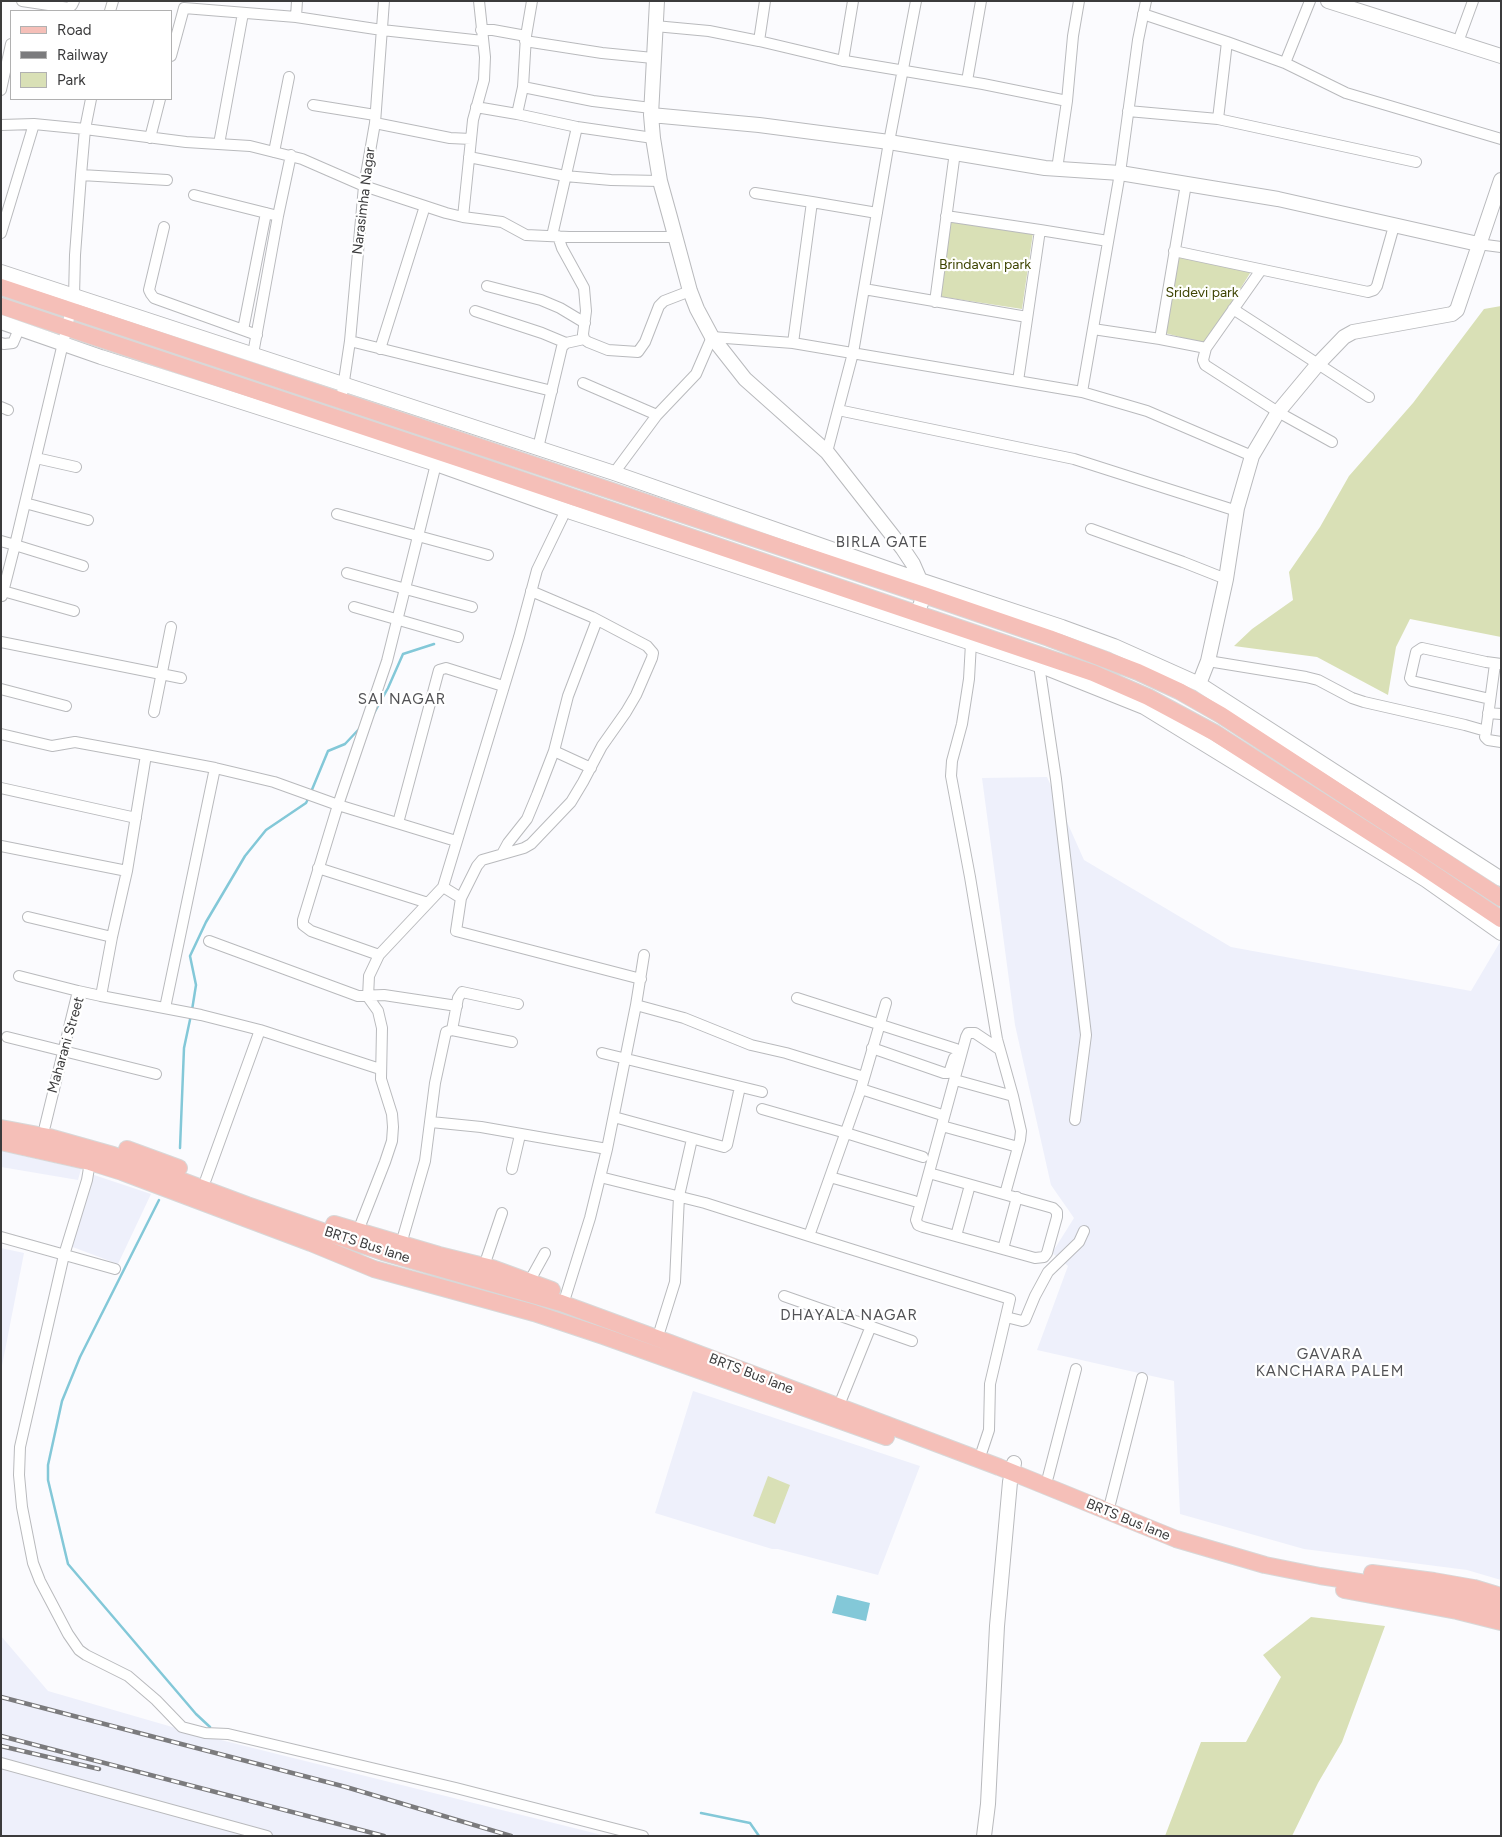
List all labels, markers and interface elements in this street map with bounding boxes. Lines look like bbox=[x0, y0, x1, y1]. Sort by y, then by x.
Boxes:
legend bbox=[10, 10, 172, 100]
text: Road bbox=[57, 21, 92, 39]
text: Railway bbox=[57, 46, 108, 64]
text: Park bbox=[57, 71, 86, 89]
street label: Narasimha Nagar bbox=[349, 146, 379, 256]
park label: Brindavan park bbox=[939, 257, 1031, 273]
park label: Sridevi park bbox=[1165, 285, 1239, 301]
district label: BIRLA GATE bbox=[834, 534, 930, 552]
district label: SAI NAGAR bbox=[357, 691, 447, 709]
street label: Maharani Street bbox=[44, 995, 88, 1095]
street label: BRTS Bus lane bbox=[322, 1223, 412, 1267]
district label: DHAYALA NAGAR bbox=[779, 1307, 919, 1325]
district label: GAVARA KANCHARA PALEM bbox=[1254, 1346, 1406, 1381]
street label: BRTS Bus lane bbox=[706, 1350, 796, 1398]
street label: BRTS Bus lane bbox=[1084, 1496, 1172, 1544]

